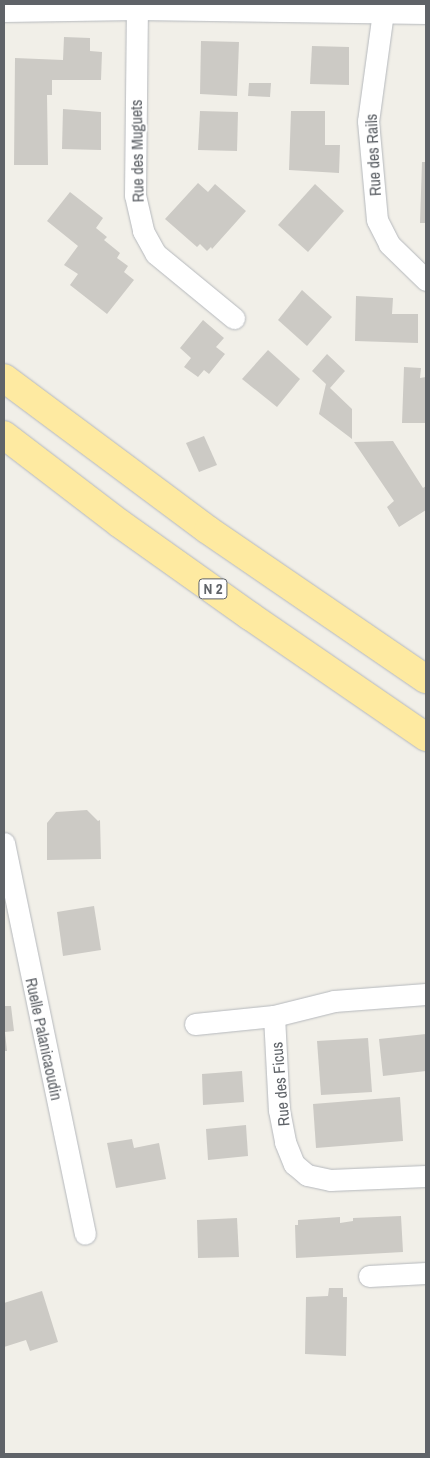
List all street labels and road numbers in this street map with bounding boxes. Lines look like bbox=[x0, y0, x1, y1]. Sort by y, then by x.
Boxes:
street label: Rue des Muguets bbox=[127, 99, 147, 203]
street label: Rue des Rails bbox=[361, 113, 385, 197]
road number: N 2 bbox=[198, 576, 228, 602]
street label: Ruelle Palanicaoudin bbox=[22, 976, 66, 1102]
street label: Rue des Ficus bbox=[267, 1041, 293, 1127]

